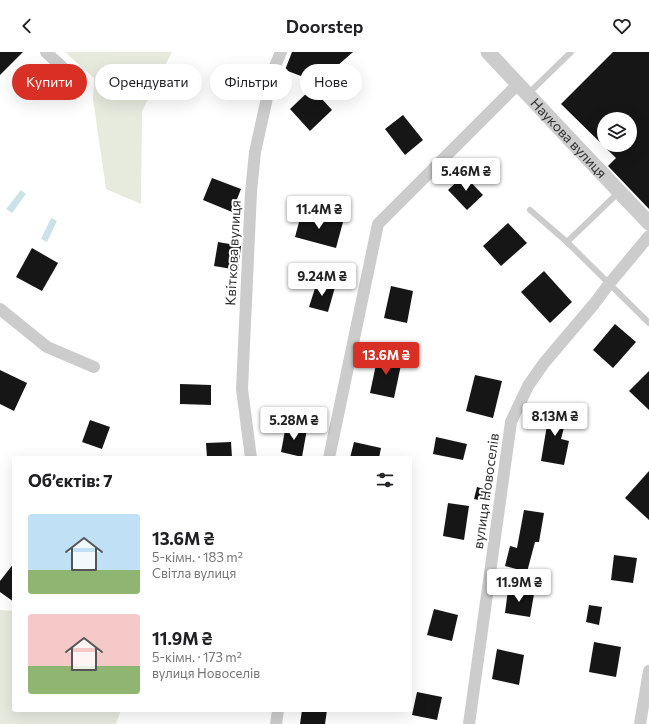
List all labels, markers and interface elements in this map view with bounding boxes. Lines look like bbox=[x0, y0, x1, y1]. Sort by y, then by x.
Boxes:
icon: back bbox=[16, 15, 38, 37]
text: Doorstep bbox=[286, 15, 363, 37]
icon: heart bbox=[611, 15, 633, 37]
chip: Купити bbox=[12, 64, 87, 100]
chip: Орендувати bbox=[95, 64, 202, 100]
chip: Фільтри bbox=[210, 64, 292, 100]
chip: Нове bbox=[300, 64, 362, 100]
street label: Наукова вулиця bbox=[527, 94, 611, 181]
map controls bbox=[597, 112, 637, 152]
button: layers bbox=[597, 112, 637, 152]
pin: 5.46M ₴ bbox=[429, 158, 503, 192]
text: 5.46M ₴ bbox=[441, 163, 491, 179]
pin: 11.4M ₴ bbox=[282, 196, 356, 230]
street label: Квіткова вулиця bbox=[221, 200, 244, 306]
text: 11.4M ₴ bbox=[296, 201, 342, 217]
pin: 9.24M ₴ bbox=[285, 263, 359, 297]
text: 9.24M ₴ bbox=[297, 268, 347, 284]
pin: 13.6M ₴ bbox=[349, 342, 423, 376]
text: 13.6M ₴ bbox=[362, 347, 410, 363]
pin: 8.13M ₴ bbox=[518, 403, 592, 437]
pin: 5.28M ₴ bbox=[257, 407, 331, 441]
text: 8.13M ₴ bbox=[532, 408, 578, 424]
text: 5.28M ₴ bbox=[269, 412, 319, 428]
street label: вулиця Новоселів bbox=[469, 432, 502, 550]
icon: filters bbox=[374, 469, 396, 491]
text: Об’єктів: 7 bbox=[28, 470, 113, 491]
text: 13.6M ₴ bbox=[152, 528, 214, 549]
icon: home bbox=[60, 530, 108, 578]
text: 5-кімн. · 183 m² bbox=[152, 549, 243, 565]
text: Світла вулиця bbox=[152, 565, 236, 581]
pin: 11.9M ₴ bbox=[482, 569, 556, 603]
text: 11.9M ₴ bbox=[496, 574, 542, 590]
text: 11.9M ₴ bbox=[152, 628, 212, 649]
icon: home bbox=[60, 630, 108, 678]
text: 5-кімн. · 173 m² bbox=[152, 649, 242, 665]
text: вулиця Новоселів bbox=[152, 665, 260, 681]

